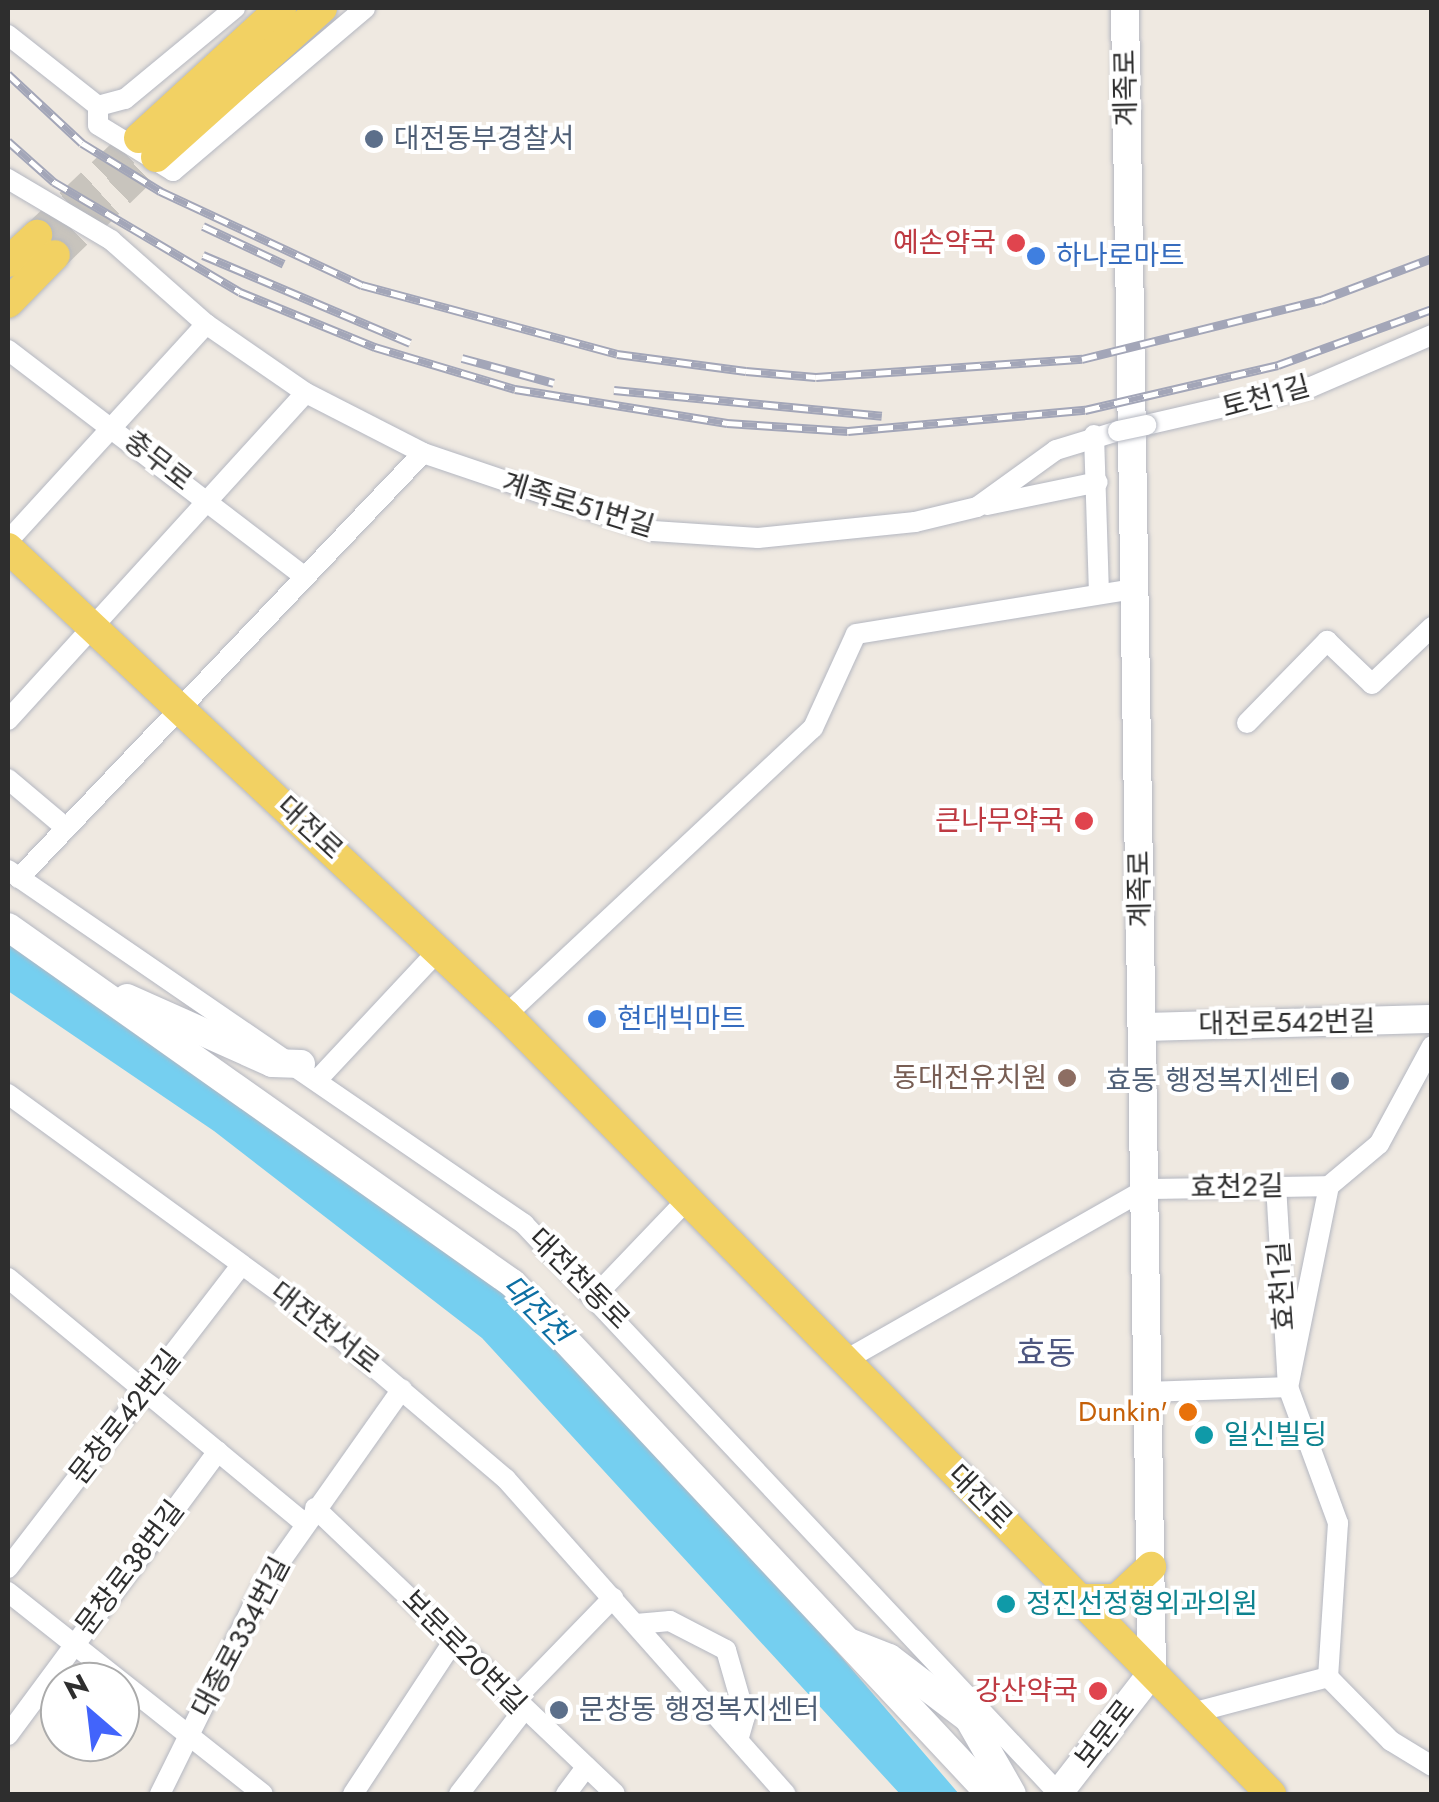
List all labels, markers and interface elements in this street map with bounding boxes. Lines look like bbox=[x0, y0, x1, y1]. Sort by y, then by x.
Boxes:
street label: 계족로 bbox=[1109, 49, 1143, 127]
place label: 대전동부경찰서 bbox=[394, 122, 574, 156]
marker: 대전동부경찰서 bbox=[363, 128, 385, 150]
place label: 예손약국 bbox=[893, 226, 996, 260]
marker: 예손약국 bbox=[1005, 232, 1027, 254]
place label: 하나로마트 bbox=[1056, 239, 1185, 273]
marker: 하나로마트 bbox=[1025, 245, 1047, 267]
street label: 토천1길 bbox=[1218, 369, 1314, 425]
street label: 충무로 bbox=[117, 424, 199, 498]
street label: 계족로51번길 bbox=[498, 466, 658, 544]
street label: 대전로 bbox=[270, 789, 350, 867]
place label: 큰나무약국 bbox=[935, 804, 1064, 838]
marker: 큰나무약국 bbox=[1073, 810, 1095, 832]
street label: 계족로 bbox=[1123, 850, 1157, 928]
place label: 현대빅마트 bbox=[617, 1002, 746, 1036]
street label: 대전로542번길 bbox=[1198, 1005, 1376, 1041]
marker: 현대빅마트 bbox=[586, 1008, 608, 1030]
place label: 동대전유치원 bbox=[892, 1061, 1047, 1095]
place label: 효동 행정복지센터 bbox=[1106, 1064, 1320, 1098]
marker: 동대전유치원 bbox=[1056, 1067, 1078, 1089]
marker: 효동 행정복지센터 bbox=[1329, 1070, 1351, 1092]
street label: 효천2길 bbox=[1190, 1169, 1284, 1205]
street label: 대전천동로 bbox=[522, 1222, 636, 1336]
street label: 효천1길 bbox=[1262, 1240, 1302, 1332]
water label: 대전천 bbox=[494, 1268, 578, 1352]
street label: 대전천서로 bbox=[264, 1275, 386, 1381]
district label: 효동 bbox=[1017, 1334, 1075, 1372]
street label: 문창로42번길 bbox=[62, 1343, 188, 1491]
place label: Dunkin' bbox=[1078, 1395, 1168, 1429]
marker: Dunkin' bbox=[1177, 1401, 1199, 1423]
place label: 일신빌딩 bbox=[1224, 1418, 1327, 1452]
marker: 일신빌딩 bbox=[1193, 1424, 1215, 1446]
street label: 대전로 bbox=[941, 1458, 1019, 1536]
street label: 문창로38번길 bbox=[69, 1494, 191, 1642]
street label: 대종로334번길 bbox=[185, 1552, 297, 1722]
street label: 보문로20번길 bbox=[395, 1583, 533, 1721]
place label: 정진선정형외과의원 bbox=[1026, 1587, 1258, 1621]
marker: 정진선정형외과의원 bbox=[995, 1593, 1017, 1615]
north arrow bbox=[40, 1662, 140, 1762]
text: N bbox=[57, 1664, 96, 1710]
place label: 강산약국 bbox=[975, 1674, 1078, 1708]
marker: 강산약국 bbox=[1087, 1680, 1109, 1702]
place label: 문창동 행정복지센터 bbox=[579, 1693, 819, 1727]
street label: 보문로 bbox=[1068, 1693, 1142, 1775]
marker: 문창동 행정복지센터 bbox=[548, 1699, 570, 1721]

